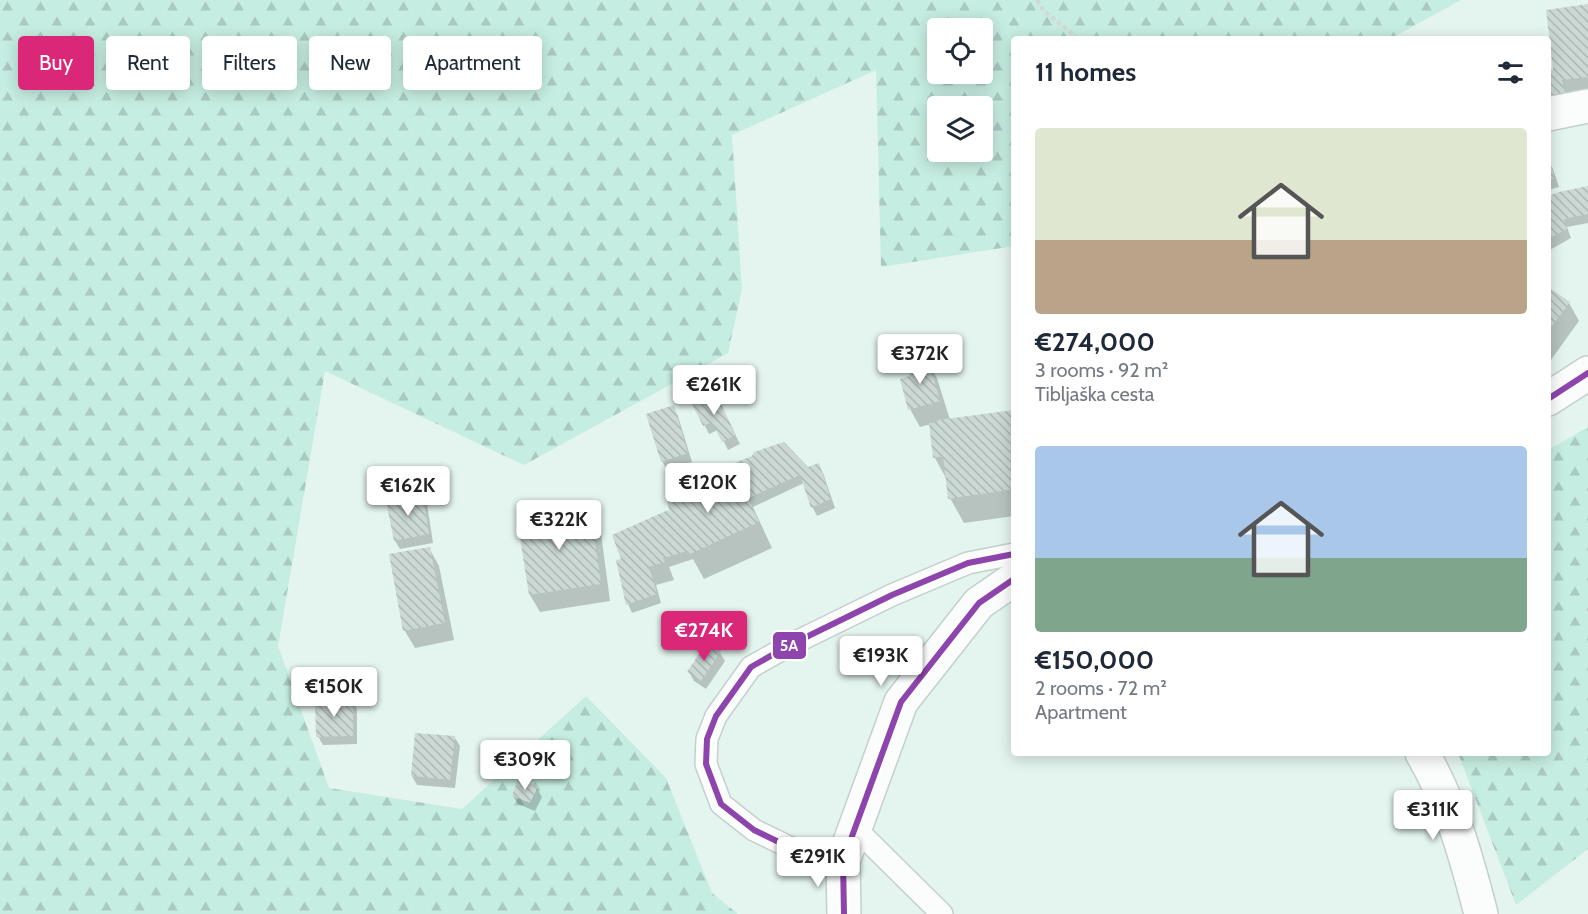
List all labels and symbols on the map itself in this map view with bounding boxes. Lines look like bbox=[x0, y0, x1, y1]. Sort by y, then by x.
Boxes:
pin: €372K bbox=[878, 334, 962, 385]
pin: €261K bbox=[672, 365, 756, 416]
pin: €120K bbox=[666, 463, 750, 514]
pin: €162K bbox=[366, 466, 450, 517]
pin: €322K bbox=[517, 500, 601, 551]
pin: €274K bbox=[662, 611, 746, 662]
line badge: 5A bbox=[772, 631, 807, 660]
text: 5A bbox=[780, 636, 798, 655]
pin: €193K bbox=[839, 636, 923, 687]
pin: €150K bbox=[292, 667, 376, 718]
pin: €309K bbox=[483, 740, 567, 791]
pin: €311K bbox=[1391, 790, 1475, 841]
pin: €291K bbox=[776, 837, 860, 888]

